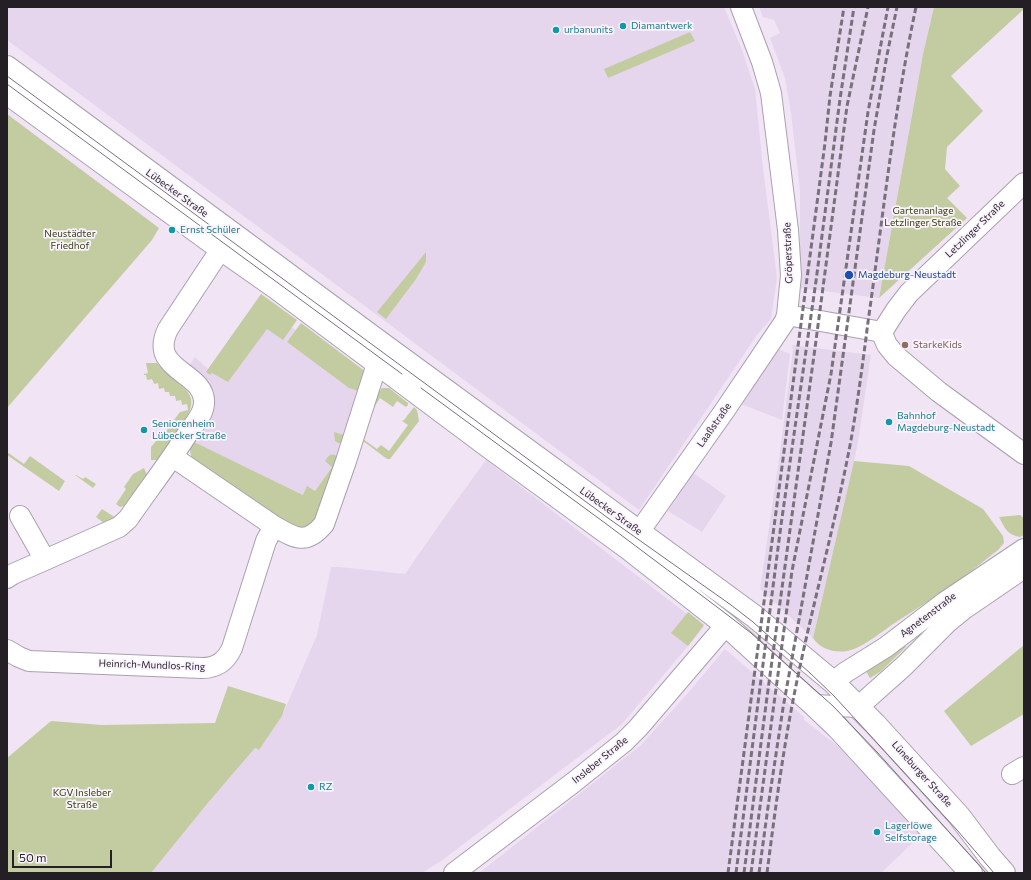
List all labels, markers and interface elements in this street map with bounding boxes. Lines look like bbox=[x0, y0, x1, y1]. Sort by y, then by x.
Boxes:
place label: Diamantwerk bbox=[631, 20, 692, 32]
marker: Diamantwerk bbox=[618, 21, 628, 31]
place label: urbanunits bbox=[564, 24, 613, 36]
marker: urbanunits bbox=[551, 25, 561, 35]
street label: Lübecker Straße bbox=[143, 166, 211, 220]
street label: Letzlinger Straße bbox=[943, 198, 1007, 260]
park label: Gartenanlage Letzlinger Straße bbox=[884, 205, 962, 228]
street label: Gröperstraße bbox=[781, 222, 795, 284]
place label: Ernst Schüler bbox=[180, 224, 240, 236]
marker: Ernst Schüler bbox=[167, 225, 177, 235]
park label: Neustädter Friedhof bbox=[44, 228, 96, 252]
marker: Magdeburg-Neustadt bbox=[843, 269, 855, 281]
place label: Magdeburg-Neustadt bbox=[858, 269, 956, 281]
place label: StarkeKids bbox=[913, 339, 962, 351]
marker: StarkeKids bbox=[900, 340, 910, 350]
street label: Laaßstraße bbox=[694, 401, 734, 449]
place label: Bahnhof Magdeburg-Neustadt bbox=[897, 410, 995, 434]
marker: Bahnhof Magdeburg-Neustadt bbox=[884, 417, 894, 427]
place label: Seniorenheim Lübecker Straße bbox=[152, 418, 226, 442]
marker: Seniorenheim Lübecker Straße bbox=[139, 425, 149, 435]
street label: Lübecker Straße bbox=[577, 484, 645, 538]
street label: Agnetenstraße bbox=[898, 590, 958, 640]
street label: Heinrich-Mundlos-Ring bbox=[98, 657, 206, 673]
street label: Insleber Straße bbox=[570, 734, 630, 786]
street label: Lüneburger Straße bbox=[889, 739, 955, 809]
place label: RZ bbox=[319, 781, 332, 793]
marker: RZ bbox=[306, 782, 316, 792]
park label: KGV Insleber Straße bbox=[53, 787, 111, 810]
place label: Lagerlöwe Selfstorage bbox=[885, 820, 937, 844]
marker: Lagerlöwe Selfstorage bbox=[872, 827, 882, 837]
scale bar bbox=[14, 842, 114, 868]
text: 50 m bbox=[19, 850, 47, 864]

